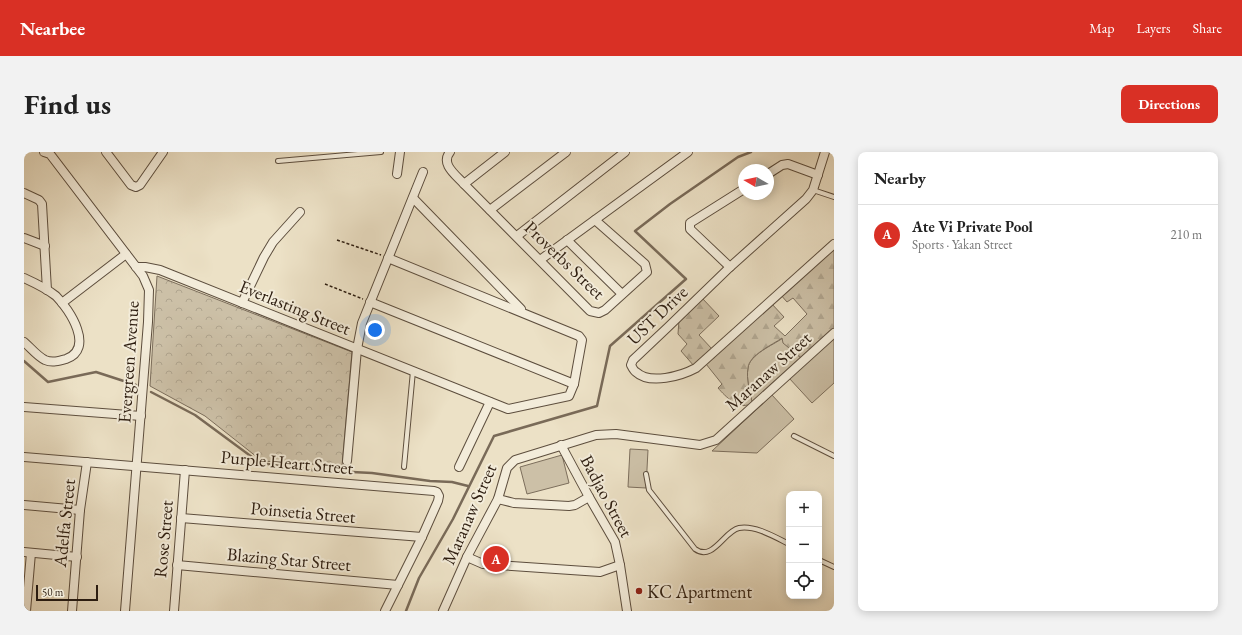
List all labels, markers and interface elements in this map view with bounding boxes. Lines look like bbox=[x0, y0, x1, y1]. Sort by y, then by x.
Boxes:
text: Nearbee bbox=[20, 16, 85, 41]
text: Map bbox=[1089, 19, 1114, 37]
text: Layers bbox=[1136, 19, 1171, 37]
text: Share bbox=[1193, 19, 1222, 37]
button: Directions bbox=[1121, 85, 1218, 123]
text: Find us bbox=[24, 86, 111, 122]
north arrow bbox=[738, 164, 774, 200]
text: Nearby bbox=[874, 167, 926, 189]
street label: Proverbs Street bbox=[520, 216, 610, 304]
text: Ate Vi Private Pool bbox=[912, 217, 1033, 236]
text: A bbox=[882, 226, 892, 243]
text: 210 m bbox=[1171, 226, 1202, 243]
text: Sports · Yakan Street bbox=[912, 236, 1012, 253]
street label: Everlasting Street bbox=[236, 274, 354, 340]
street label: UST Drive bbox=[622, 280, 692, 350]
street label: Evergreen Avenue bbox=[112, 300, 144, 424]
your location bbox=[365, 320, 385, 340]
street label: Maranaw Street bbox=[720, 326, 816, 416]
street label: Purple Heart Street bbox=[220, 445, 355, 479]
street label: Badjao Street bbox=[576, 451, 638, 542]
street label: Maranaw Street bbox=[437, 460, 502, 568]
street label: Adelfa Street bbox=[48, 477, 80, 569]
map controls bbox=[786, 491, 822, 599]
button: + bbox=[786, 491, 822, 527]
street label: Poinsetia Street bbox=[250, 496, 357, 528]
street label: Rose Street bbox=[148, 499, 178, 579]
button: − bbox=[786, 527, 822, 563]
street label: Blazing Star Street bbox=[226, 542, 352, 576]
pin: A bbox=[483, 544, 509, 574]
button: locate bbox=[786, 563, 822, 599]
place label: KC Apartment bbox=[647, 580, 752, 603]
scale bar bbox=[36, 583, 98, 602]
text: 50 m bbox=[42, 585, 63, 599]
marker: KC Apartment bbox=[634, 586, 644, 596]

